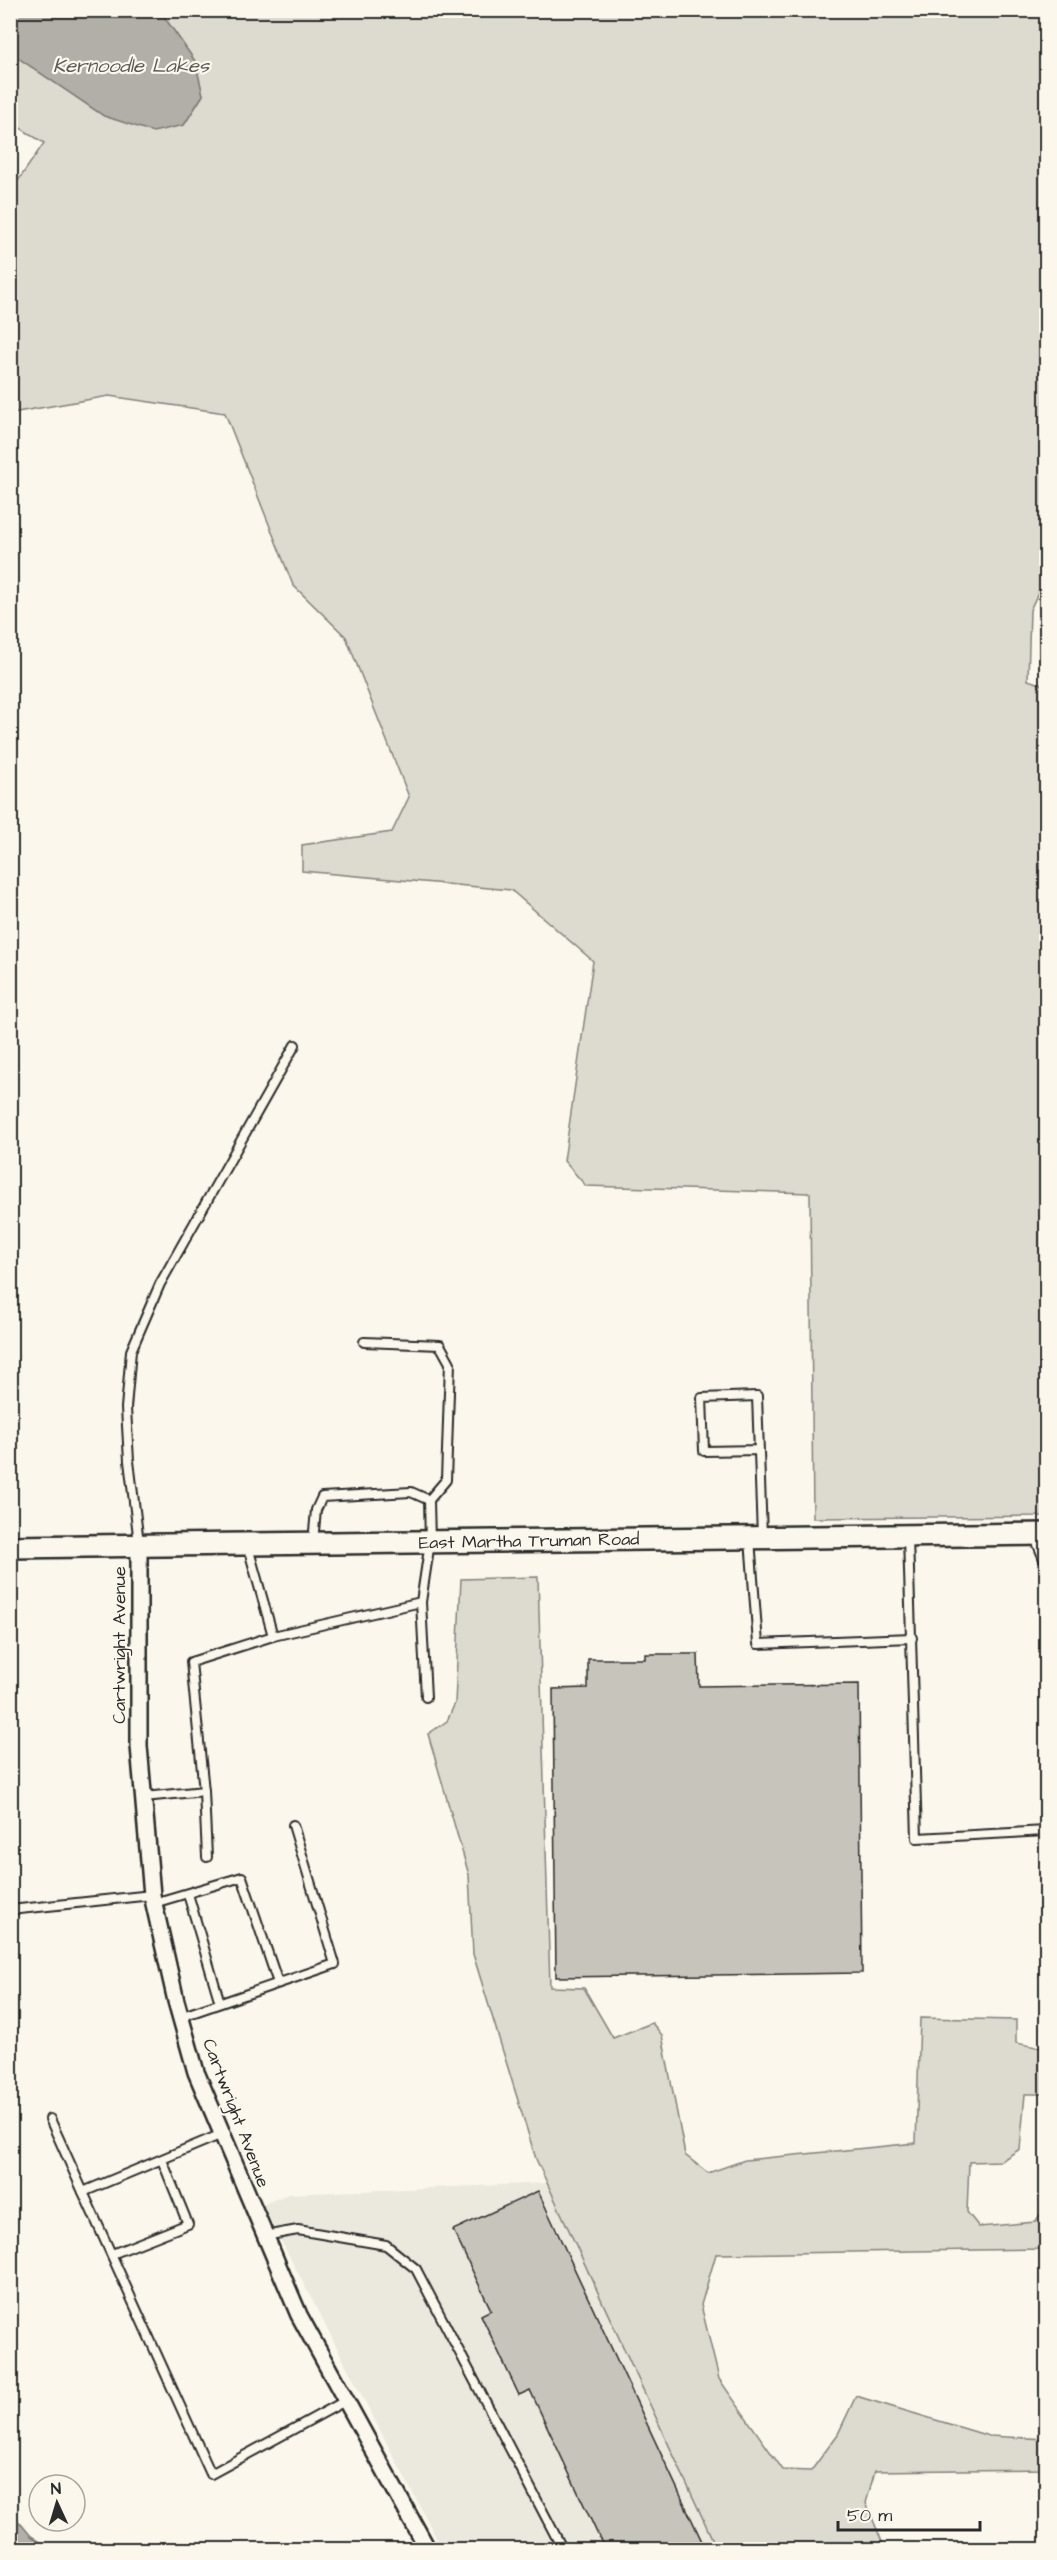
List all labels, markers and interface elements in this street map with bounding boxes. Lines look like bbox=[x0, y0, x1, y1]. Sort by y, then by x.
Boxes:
water label: Kernoodle Lakes bbox=[53, 52, 210, 80]
street label: East Martha Truman Road bbox=[418, 1527, 640, 1555]
street label: Cartwright Avenue bbox=[107, 1566, 133, 1724]
street label: Cartwright Avenue bbox=[195, 2035, 276, 2192]
north arrow bbox=[27, 2473, 87, 2533]
text: N bbox=[50, 2478, 62, 2500]
scale bar bbox=[838, 2494, 980, 2532]
text: 50 m bbox=[847, 2503, 892, 2528]

